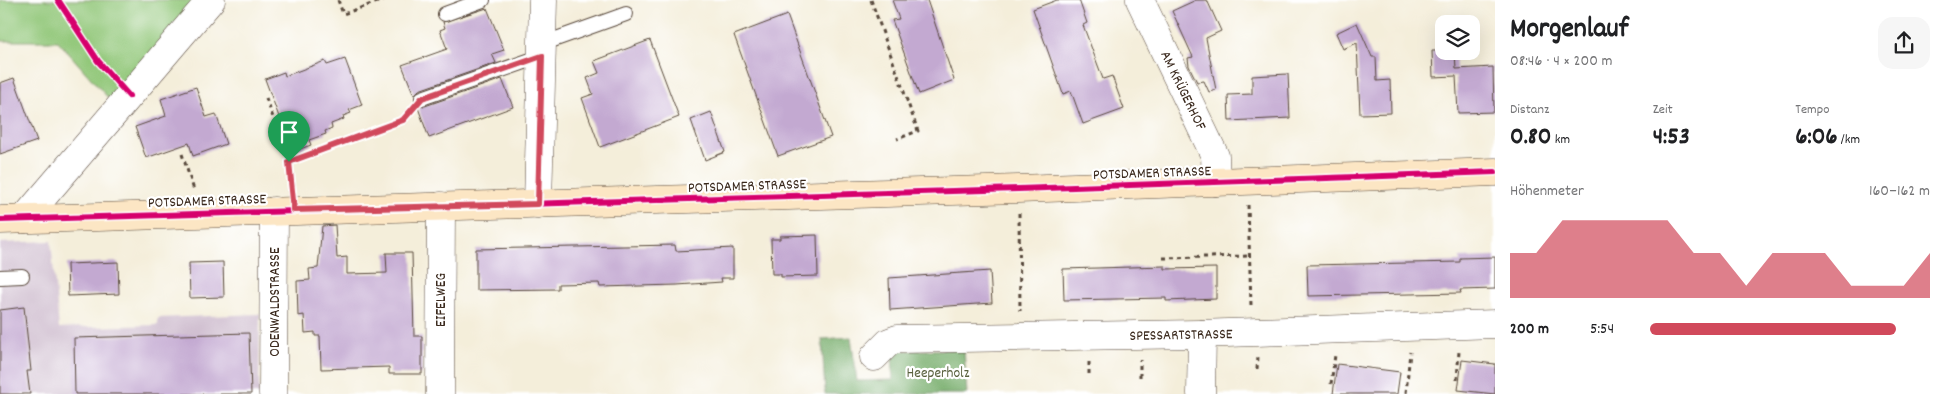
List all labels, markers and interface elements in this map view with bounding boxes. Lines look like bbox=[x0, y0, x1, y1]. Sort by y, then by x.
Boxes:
text: Morgenlauf bbox=[1510, 11, 1629, 51]
map controls bbox=[1435, 15, 1480, 60]
button: layers bbox=[1435, 15, 1480, 60]
button: share bbox=[1878, 17, 1930, 69]
street label: AM KRÜGERHOF bbox=[1153, 47, 1211, 135]
text: 08:46 · 4 × 200 m bbox=[1510, 50, 1613, 73]
text: Distanz bbox=[1510, 100, 1549, 120]
text: Zeit bbox=[1653, 100, 1673, 120]
text: Tempo bbox=[1795, 100, 1829, 120]
pin bbox=[268, 111, 310, 162]
icon: arrive bbox=[275, 118, 303, 146]
text: 0.80 bbox=[1510, 120, 1551, 156]
text: 4:53 bbox=[1653, 120, 1690, 156]
text: 6:06 bbox=[1795, 120, 1838, 156]
text: km bbox=[1551, 130, 1570, 150]
text: /km bbox=[1838, 130, 1860, 150]
street label: POTSDAMER STRASSE bbox=[1092, 161, 1212, 187]
street label: POTSDAMER STRASSE bbox=[687, 174, 807, 200]
text: Höhenmeter bbox=[1510, 180, 1584, 203]
text: 160–162 m bbox=[1869, 180, 1930, 203]
street label: POTSDAMER STRASSE bbox=[147, 189, 267, 215]
street label: ODENWALDSTRASSE bbox=[265, 247, 287, 357]
street label: EIFELWEG bbox=[431, 273, 453, 327]
text: 200 m bbox=[1510, 318, 1549, 341]
text: 5:54 bbox=[1590, 318, 1614, 341]
street label: SPESSARTSTRASSE bbox=[1129, 324, 1233, 348]
park label: Heeperholz bbox=[907, 363, 970, 385]

